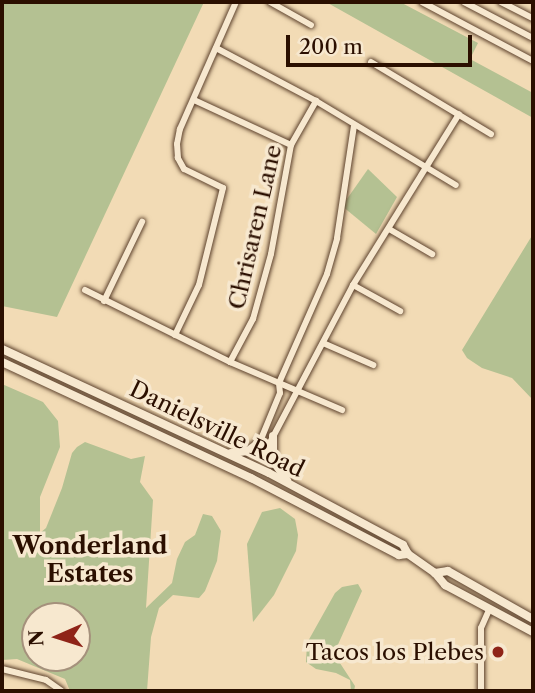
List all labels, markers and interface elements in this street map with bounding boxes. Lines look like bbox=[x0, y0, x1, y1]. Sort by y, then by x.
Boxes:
scale bar bbox=[290, 21, 476, 65]
text: 200 m bbox=[299, 34, 363, 59]
street label: Chrisaren Lane bbox=[223, 142, 287, 312]
street label: Danielsville Road bbox=[125, 375, 309, 483]
district label: Wonderland Estates bbox=[12, 532, 168, 588]
north arrow bbox=[21, 602, 91, 672]
text: N bbox=[25, 629, 48, 647]
place label: Tacos los Plebes bbox=[306, 638, 484, 666]
marker: Tacos los Plebes bbox=[490, 644, 506, 660]

